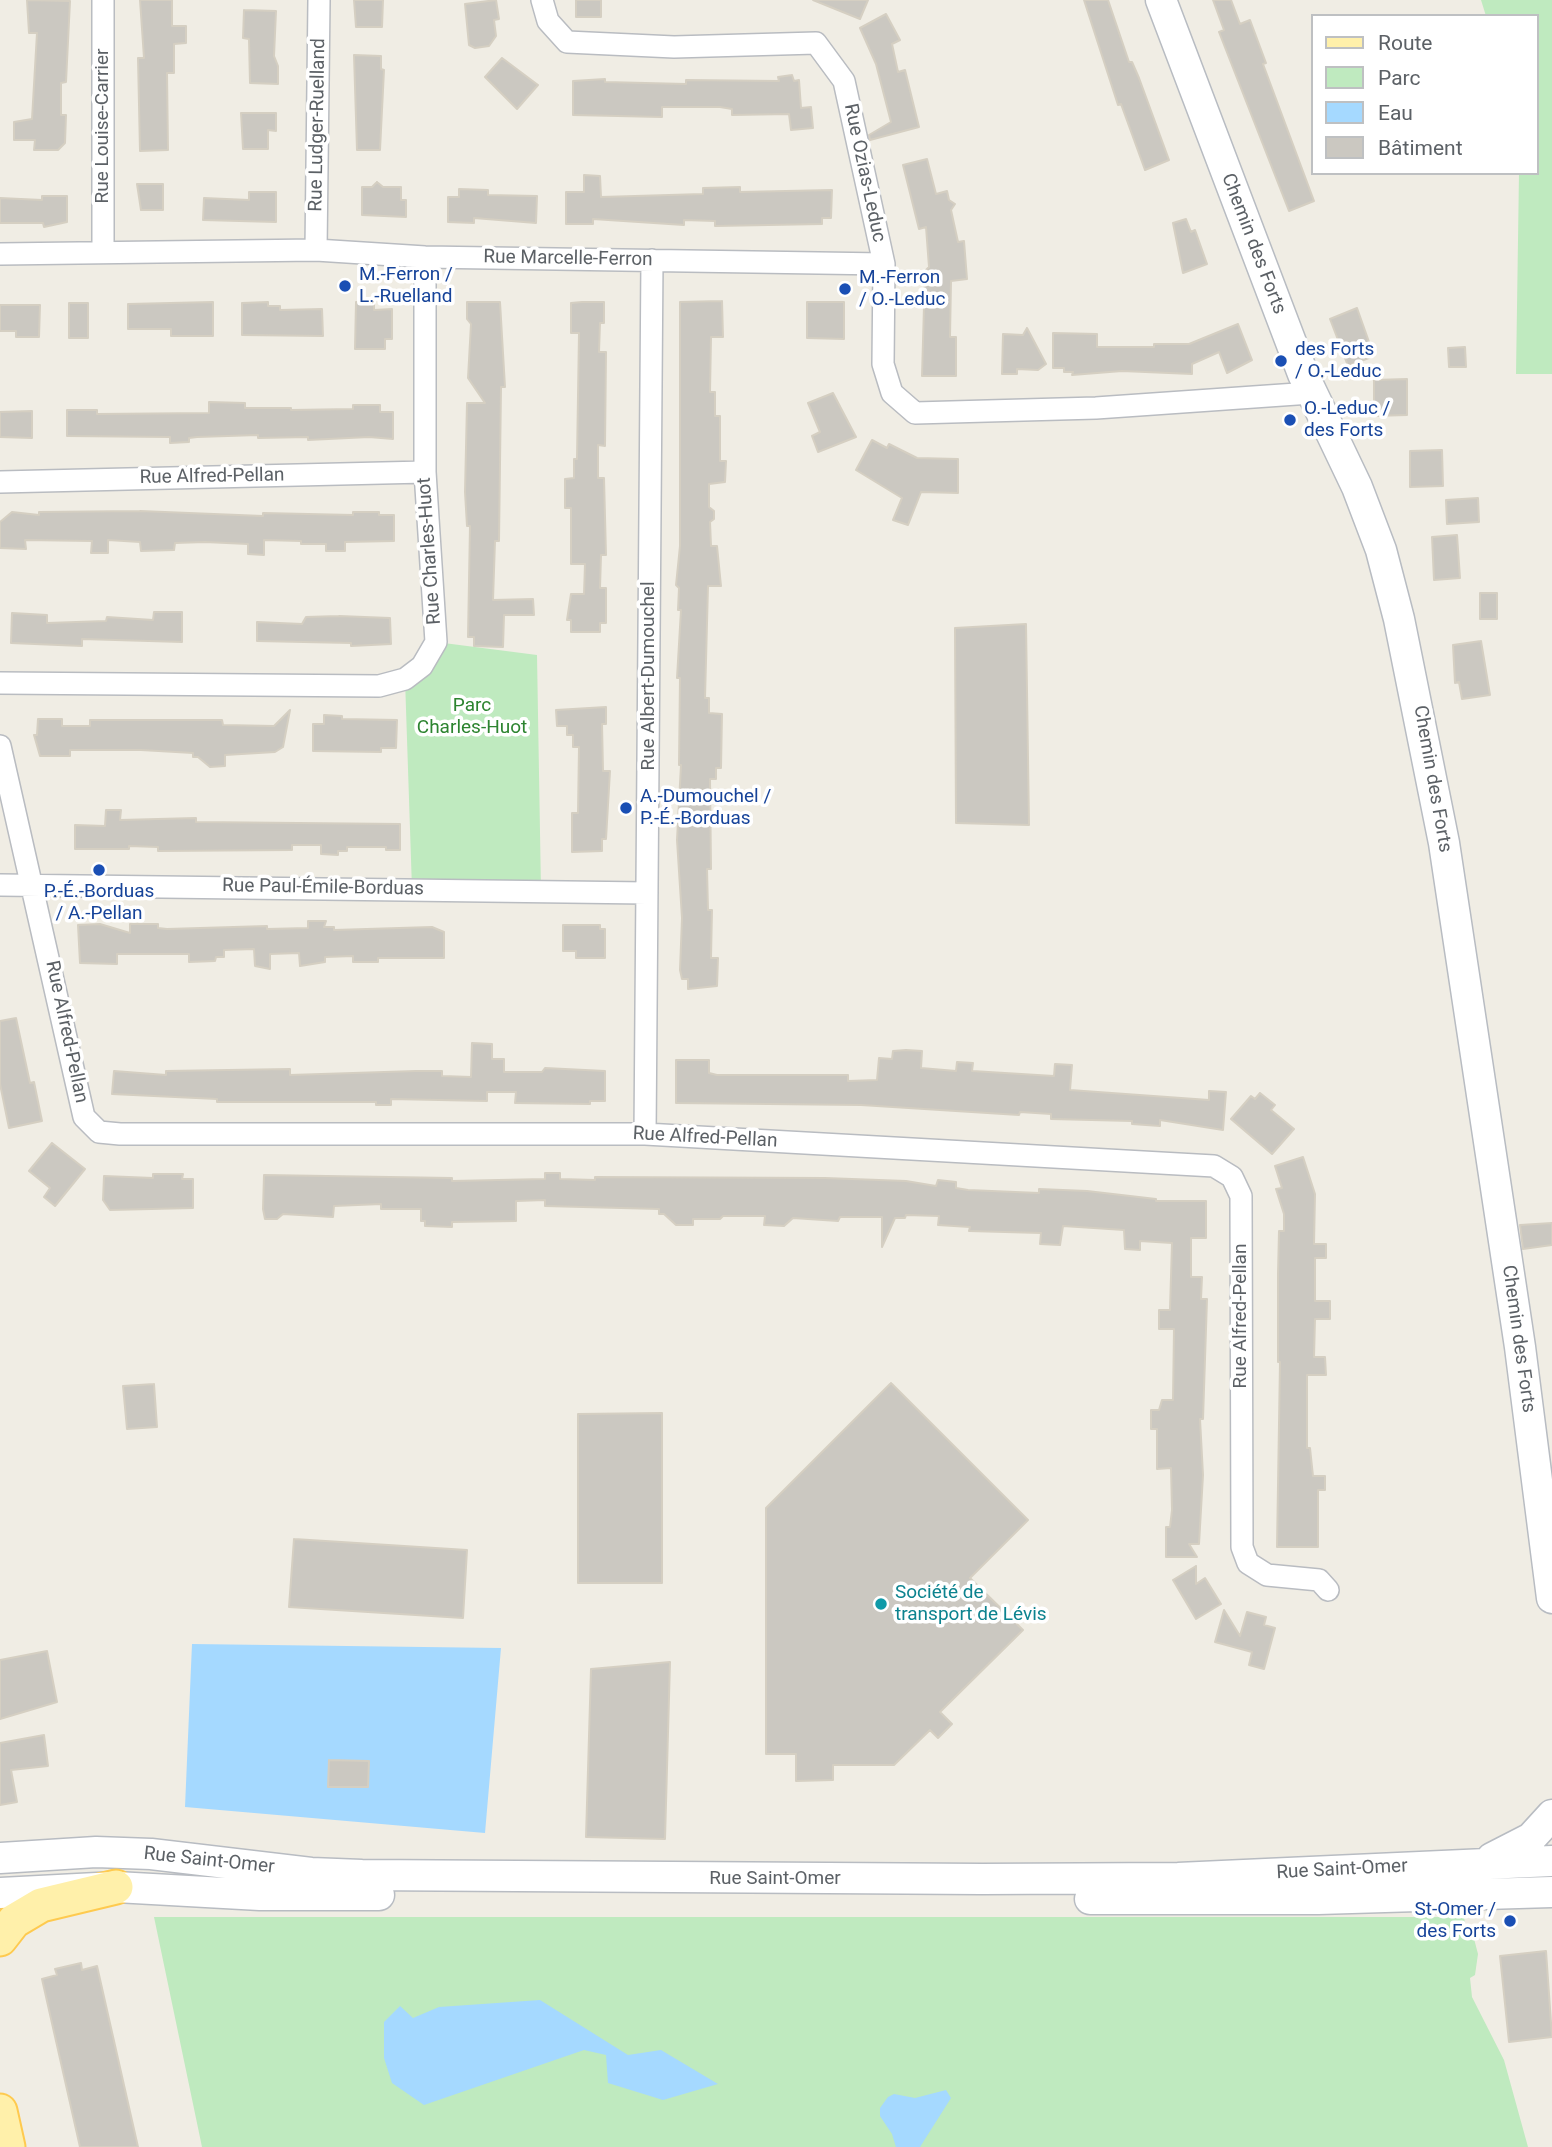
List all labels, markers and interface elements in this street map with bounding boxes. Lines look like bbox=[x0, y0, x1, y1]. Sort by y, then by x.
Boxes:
legend bbox=[1310, 14, 1538, 175]
text: Route bbox=[1378, 31, 1433, 55]
street label: Rue Ludger-Ruelland bbox=[305, 38, 331, 212]
street label: Rue Louise-Carrier bbox=[92, 49, 114, 203]
text: Parc bbox=[1378, 66, 1420, 90]
text: Eau bbox=[1378, 101, 1413, 125]
street label: Rue Ozias-Leduc bbox=[838, 102, 890, 244]
text: Bâtiment bbox=[1378, 136, 1463, 160]
street label: Chemin des Forts bbox=[1216, 170, 1290, 318]
street label: Rue Marcelle-Ferron bbox=[483, 246, 653, 272]
place label: M.-Ferron / L.-Ruelland bbox=[359, 264, 453, 308]
place label: M.-Ferron / O.-Leduc bbox=[859, 267, 945, 311]
marker: M.-Ferron / L.-Ruelland bbox=[337, 278, 353, 294]
marker: M.-Ferron / O.-Leduc bbox=[837, 281, 853, 297]
place label: des Forts / O.-Leduc bbox=[1295, 339, 1381, 383]
marker: des Forts / O.-Leduc bbox=[1273, 353, 1289, 369]
place label: O.-Leduc / des Forts bbox=[1304, 398, 1390, 442]
marker: O.-Leduc / des Forts bbox=[1282, 412, 1298, 428]
street label: Rue Alfred-Pellan bbox=[139, 464, 285, 490]
street label: Rue Charles-Huot bbox=[413, 477, 447, 625]
street label: Rue Albert-Dumouchel bbox=[638, 581, 660, 771]
park label: Parc Charles-Huot bbox=[417, 695, 527, 739]
street label: Chemin des Forts bbox=[1408, 704, 1456, 854]
place label: A.-Dumouchel / P.-É.-Borduas bbox=[640, 786, 771, 830]
marker: A.-Dumouchel / P.-É.-Borduas bbox=[618, 800, 634, 816]
marker: P.-É.-Borduas / A.-Pellan bbox=[91, 862, 107, 878]
street label: Rue Paul-Émile-Borduas bbox=[222, 875, 424, 901]
place label: P.-É.-Borduas / A.-Pellan bbox=[44, 881, 154, 925]
street label: Rue Alfred-Pellan bbox=[40, 959, 92, 1105]
street label: Rue Alfred-Pellan bbox=[632, 1123, 778, 1153]
street label: Rue Alfred-Pellan bbox=[1230, 1244, 1252, 1388]
street label: Chemin des Forts bbox=[1496, 1264, 1540, 1414]
place label: Société de transport de Lévis bbox=[895, 1582, 1047, 1626]
marker: Société de transport de Lévis bbox=[873, 1596, 889, 1612]
street label: Rue Saint-Omer bbox=[142, 1843, 276, 1879]
street label: Rue Saint-Omer bbox=[1276, 1855, 1408, 1885]
street label: Rue Saint-Omer bbox=[709, 1868, 841, 1890]
place label: St-Omer / des Forts bbox=[1414, 1899, 1496, 1943]
marker: St-Omer / des Forts bbox=[1502, 1913, 1518, 1929]

